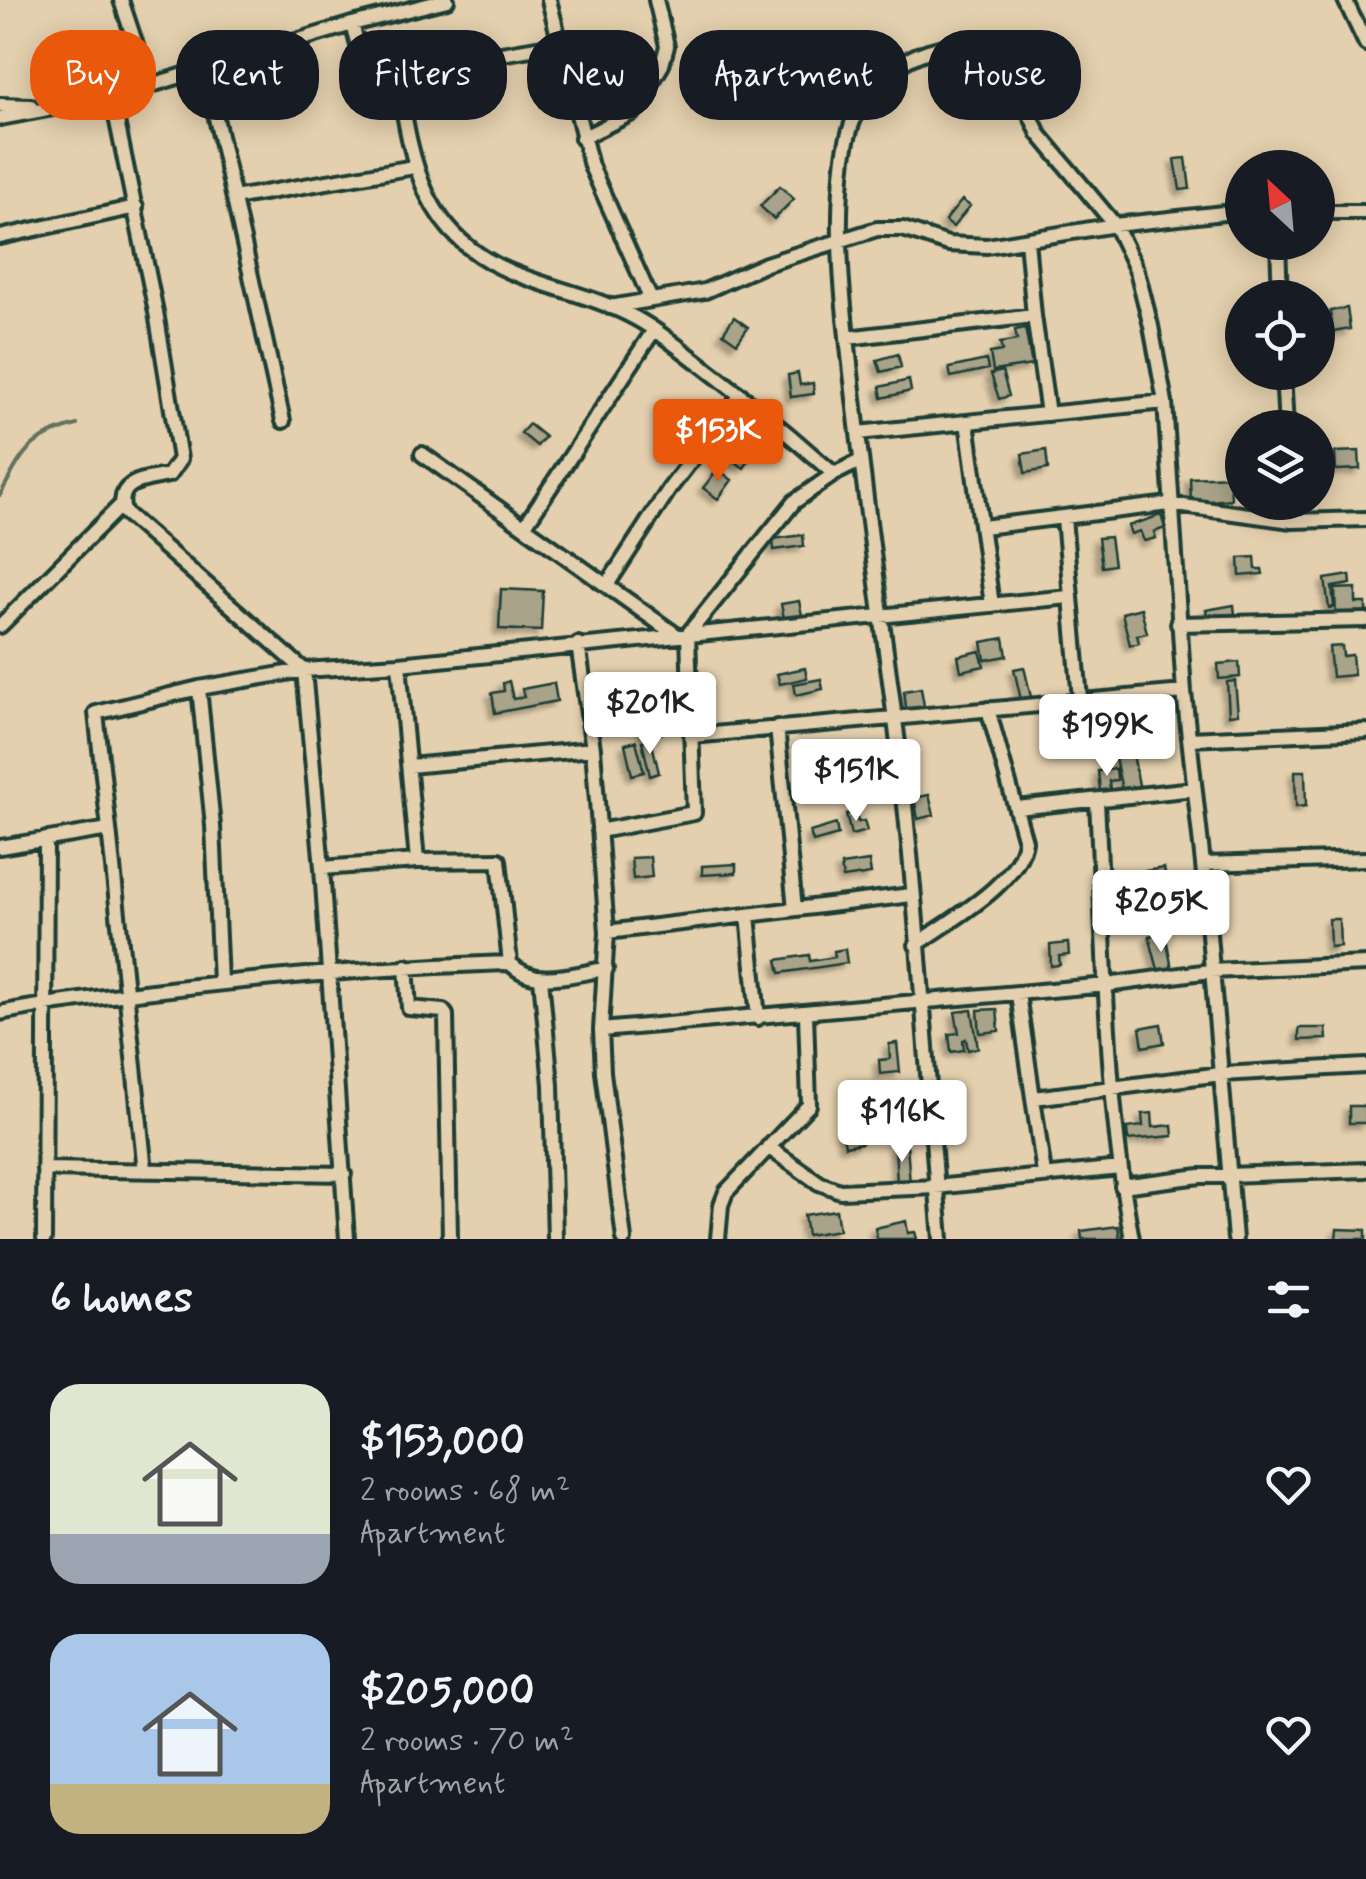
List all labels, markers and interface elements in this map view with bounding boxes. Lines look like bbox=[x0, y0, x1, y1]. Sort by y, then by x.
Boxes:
chip: Buy bbox=[30, 30, 156, 120]
chip: Rent bbox=[176, 30, 319, 120]
chip: Filters bbox=[339, 30, 507, 120]
chip: New bbox=[527, 30, 659, 120]
chip: Apartment bbox=[679, 30, 908, 120]
chip: House bbox=[928, 30, 1081, 120]
north arrow bbox=[1225, 150, 1335, 260]
map controls bbox=[1225, 150, 1335, 520]
button: locate bbox=[1225, 280, 1335, 390]
pin: $153K bbox=[648, 399, 788, 484]
text: $153K bbox=[675, 410, 761, 452]
button: layers bbox=[1225, 410, 1335, 520]
pin: $201K bbox=[580, 672, 720, 757]
text: $201K bbox=[606, 683, 694, 725]
pin: $199K bbox=[1037, 694, 1177, 779]
text: $199K bbox=[1061, 705, 1153, 747]
pin: $151K bbox=[786, 739, 926, 824]
text: $151K bbox=[813, 750, 899, 792]
pin: $205K bbox=[1091, 870, 1231, 955]
text: $205K bbox=[1114, 881, 1208, 923]
pin: $116K bbox=[832, 1080, 972, 1165]
text: $116K bbox=[860, 1091, 944, 1133]
text: 6 homes bbox=[50, 1272, 193, 1327]
icon: filters bbox=[1261, 1272, 1316, 1327]
text: $153,000 bbox=[360, 1415, 525, 1470]
icon: home bbox=[130, 1424, 250, 1544]
icon: heart bbox=[1261, 1457, 1316, 1512]
text: 2 rooms · 68 m² bbox=[360, 1470, 570, 1512]
text: Apartment bbox=[360, 1512, 505, 1554]
text: $205,000 bbox=[360, 1665, 535, 1720]
icon: home bbox=[130, 1674, 250, 1794]
icon: heart bbox=[1261, 1707, 1316, 1762]
text: 2 rooms · 70 m² bbox=[360, 1720, 574, 1762]
text: Apartment bbox=[360, 1762, 505, 1804]

